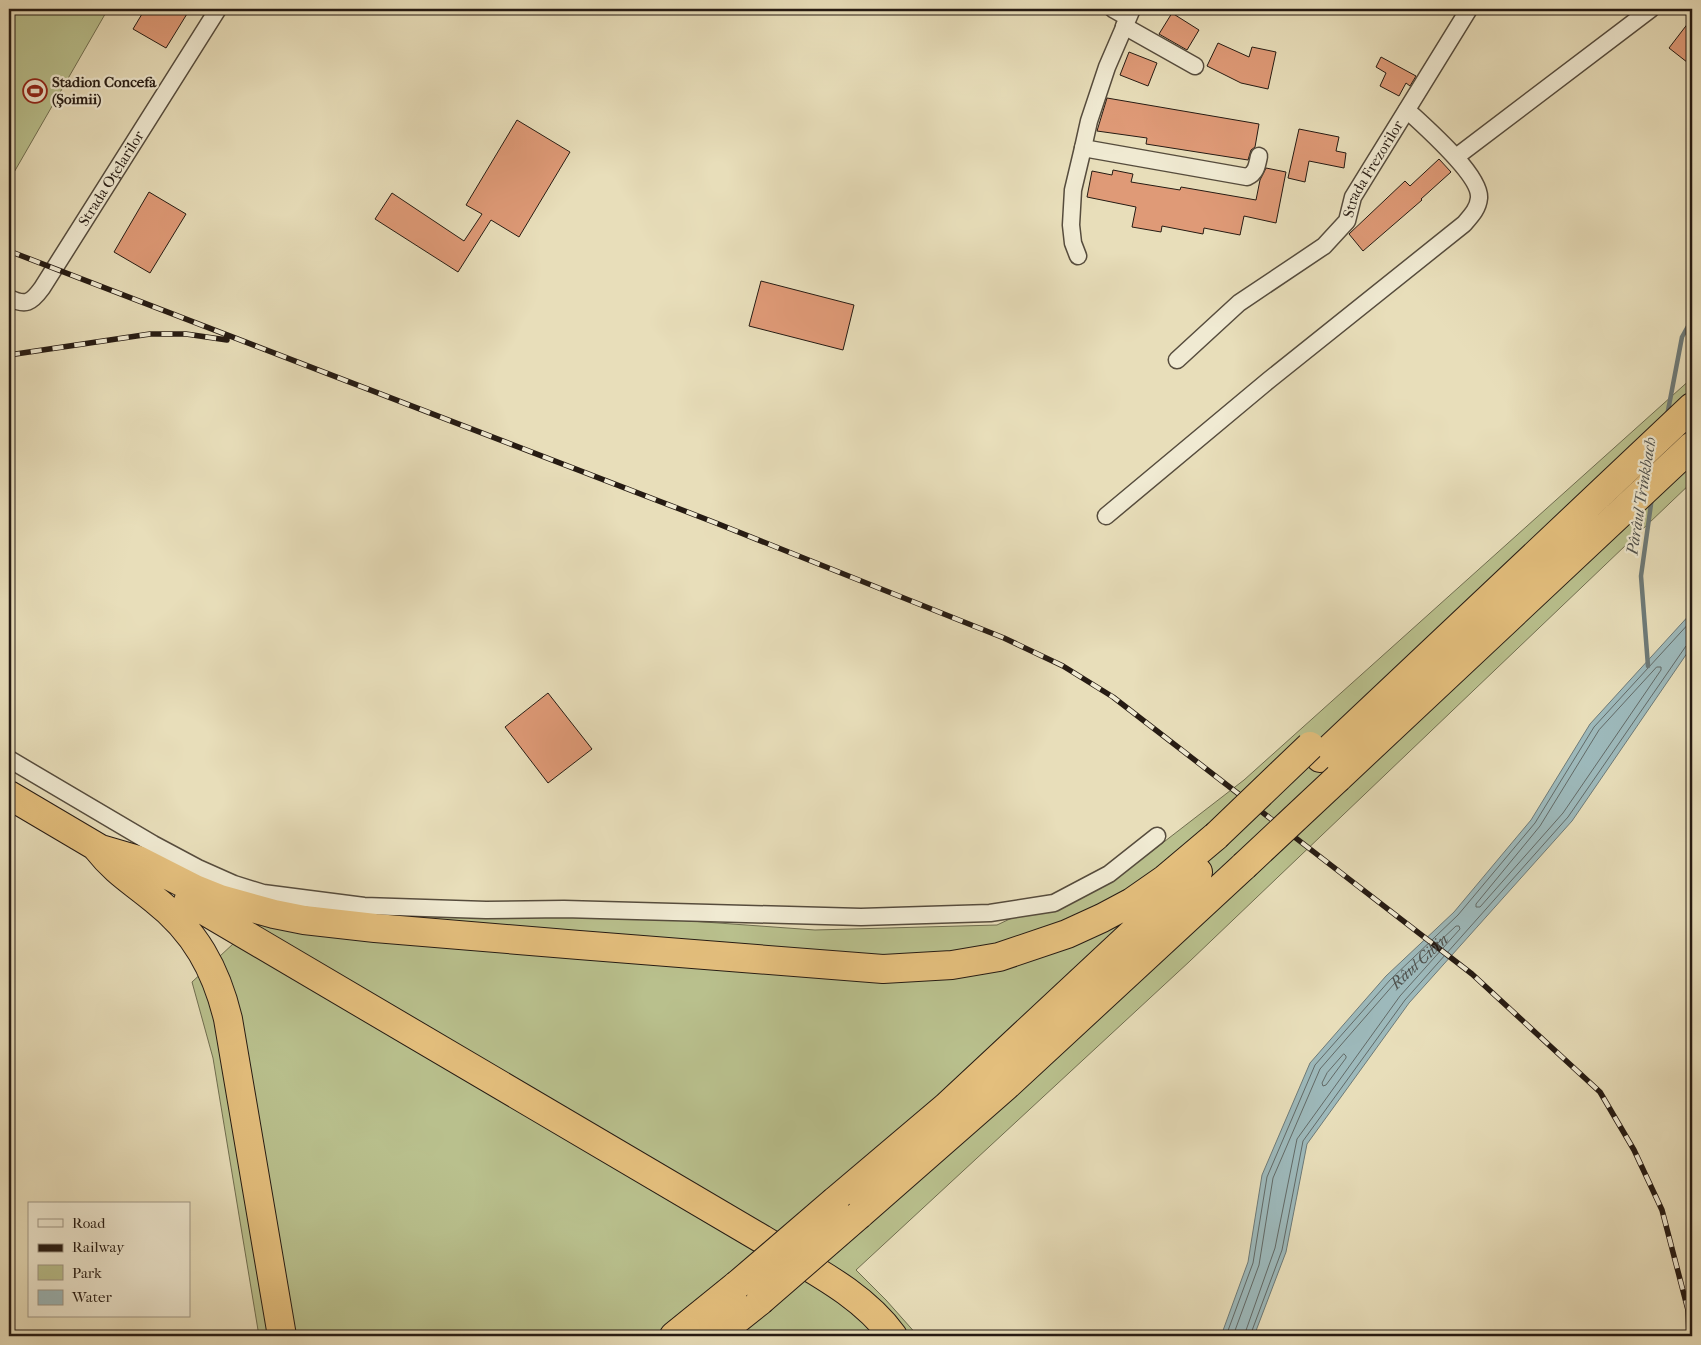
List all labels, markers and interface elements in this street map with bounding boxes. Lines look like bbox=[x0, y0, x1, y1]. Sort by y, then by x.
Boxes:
place label: Stadion Concefa (Șoimii) bbox=[52, 73, 157, 108]
sports icon: Stadion Concefa (Șoimii) bbox=[22, 78, 48, 104]
street label: Strada Frezorilor bbox=[1339, 116, 1407, 220]
street label: Strada Oțelarilor bbox=[74, 127, 148, 229]
water label: Pârâul Trinkbach bbox=[1622, 436, 1660, 557]
water label: Râul Cibin bbox=[1385, 929, 1452, 993]
legend bbox=[28, 1202, 190, 1318]
text: Road bbox=[72, 1214, 106, 1232]
text: Railway bbox=[72, 1238, 125, 1256]
text: Park bbox=[72, 1264, 102, 1282]
text: Water bbox=[71, 1288, 112, 1306]

